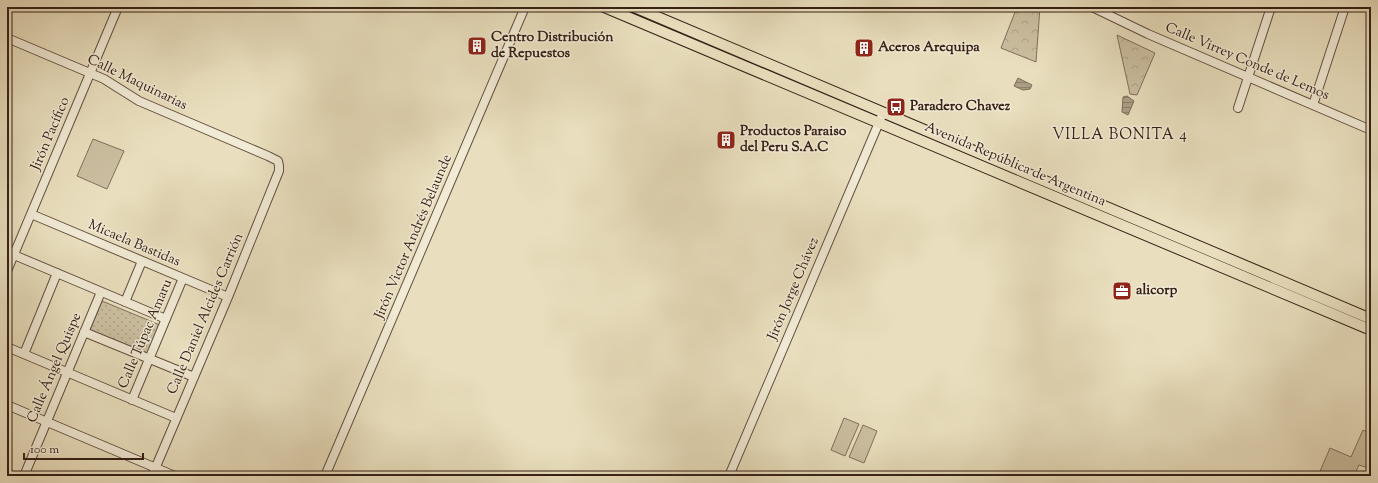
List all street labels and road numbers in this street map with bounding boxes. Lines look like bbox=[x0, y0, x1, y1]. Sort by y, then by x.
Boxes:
street label: Calle Virrey Conde de Lemos bbox=[1162, 18, 1332, 106]
street label: Calle Maquinarias bbox=[83, 50, 191, 116]
street label: Jirón Pacífico bbox=[26, 94, 76, 175]
street label: Avenida República de Argentina bbox=[921, 118, 1109, 213]
street label: Jirón Victor Andrés Belaunde bbox=[370, 152, 458, 323]
street label: Micaela Bastidas bbox=[85, 216, 183, 272]
street label: Calle Daniel Alcides Carrión bbox=[163, 230, 249, 398]
street label: Jirón Jorge Chávez bbox=[763, 235, 825, 344]
street label: Calle Túpac Amaru bbox=[114, 276, 178, 392]
street label: Calle Ángel Quispe bbox=[23, 310, 87, 426]

